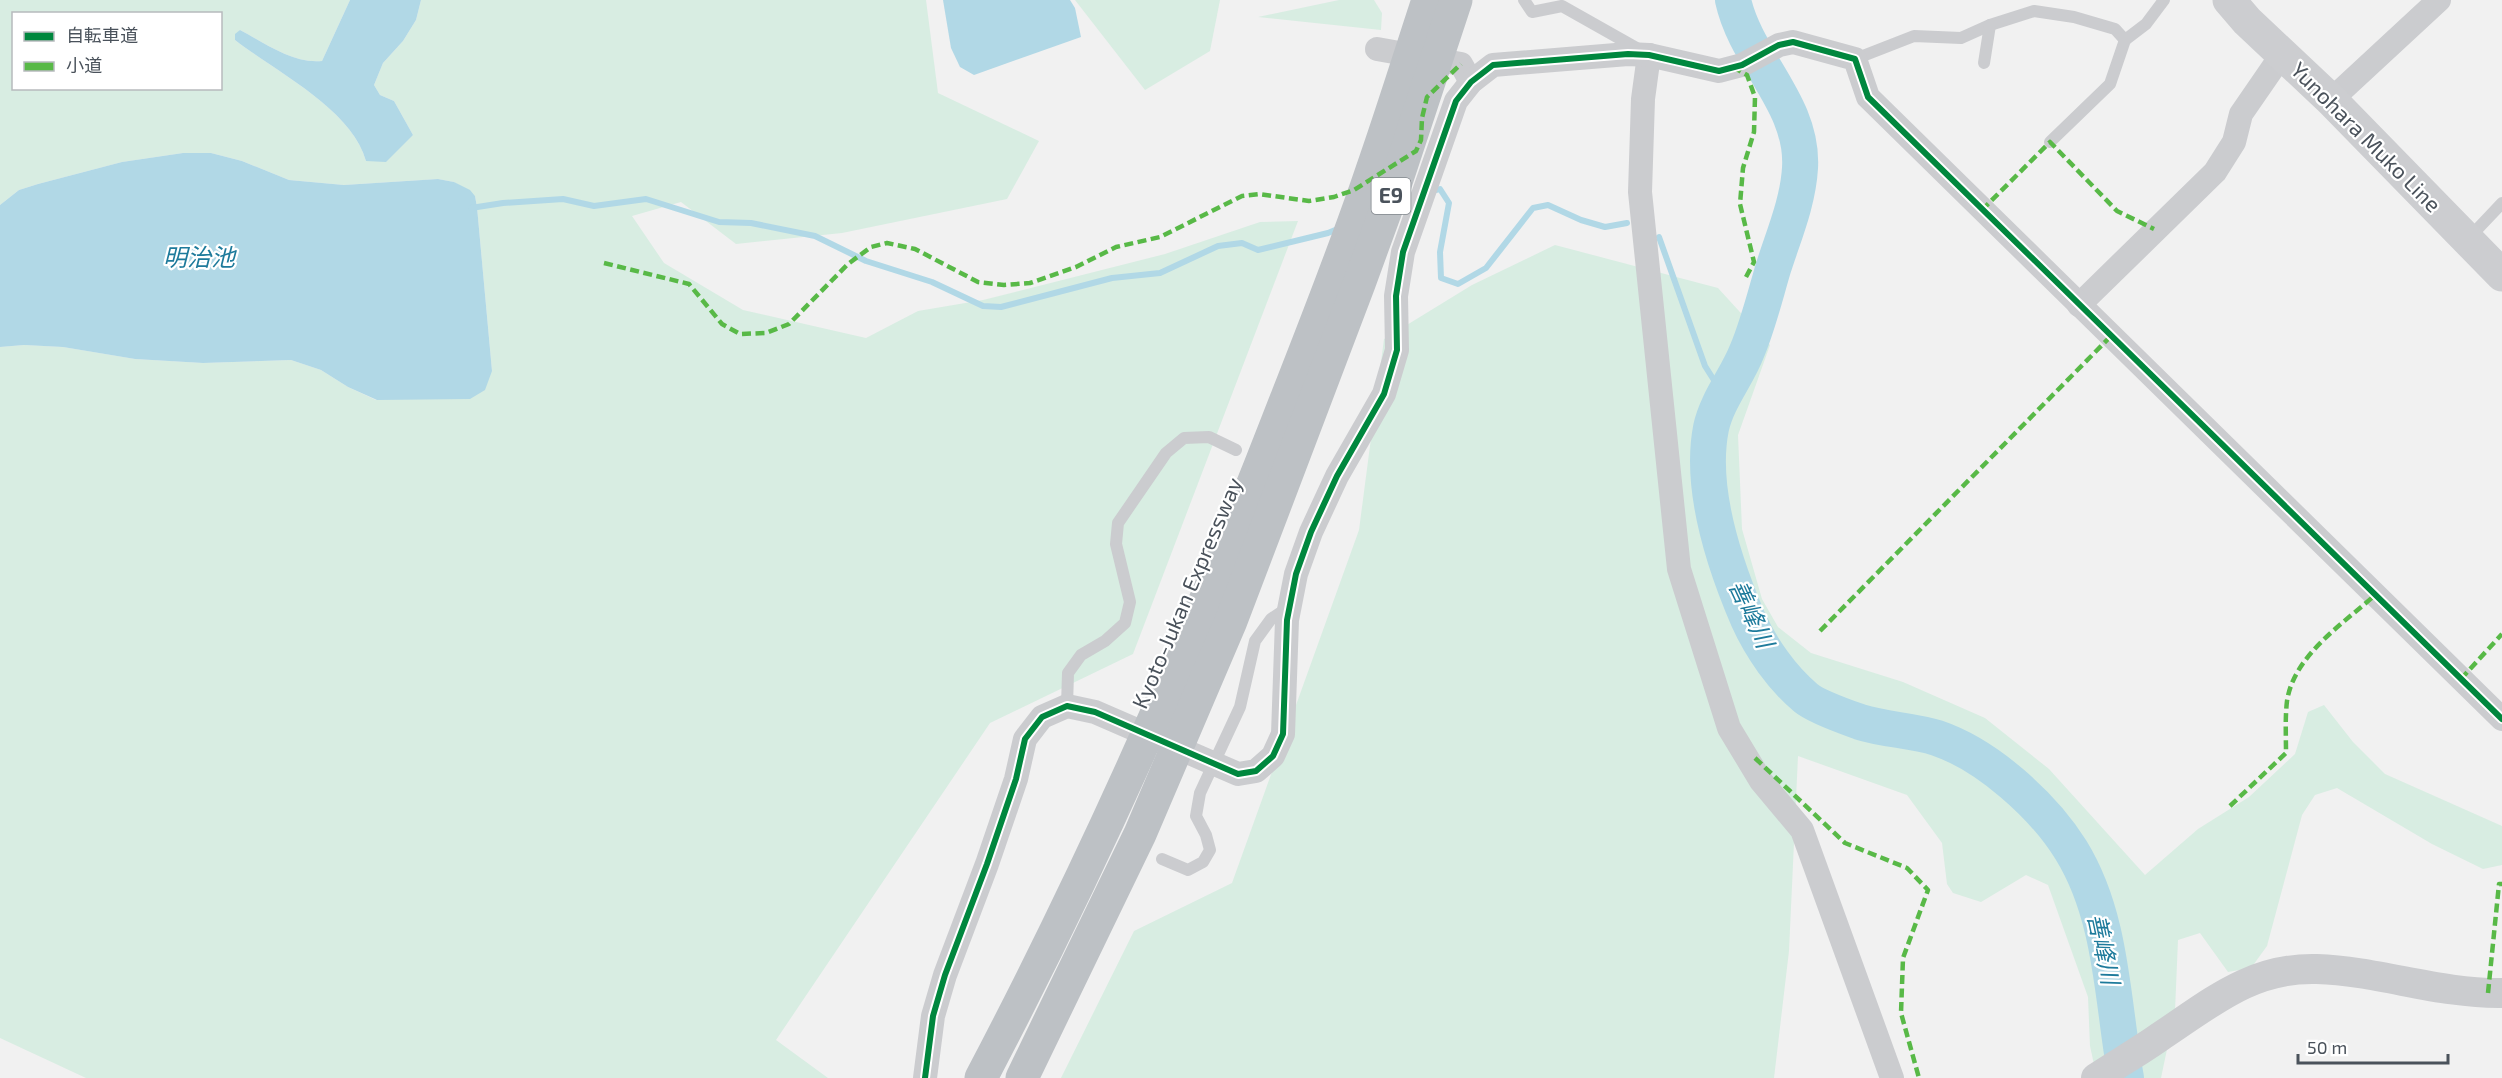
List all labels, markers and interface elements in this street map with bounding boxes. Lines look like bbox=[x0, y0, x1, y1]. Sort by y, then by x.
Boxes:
legend bbox=[12, 12, 222, 90]
text: 自転車道 bbox=[66, 24, 138, 46]
text: 小道 bbox=[66, 54, 102, 76]
street label: Yunohara Muko Line bbox=[2286, 56, 2447, 217]
road number: E9 bbox=[1372, 178, 1410, 214]
water label: 明治池 bbox=[163, 242, 237, 271]
street label: Kyoto-Jukan Expressway bbox=[1126, 473, 1247, 712]
water label: 善峰川 bbox=[1724, 575, 1782, 655]
water label: 善峰川 bbox=[2083, 910, 2127, 990]
scale bar bbox=[2298, 1027, 2448, 1065]
text: 50 m bbox=[2307, 1036, 2347, 1058]

